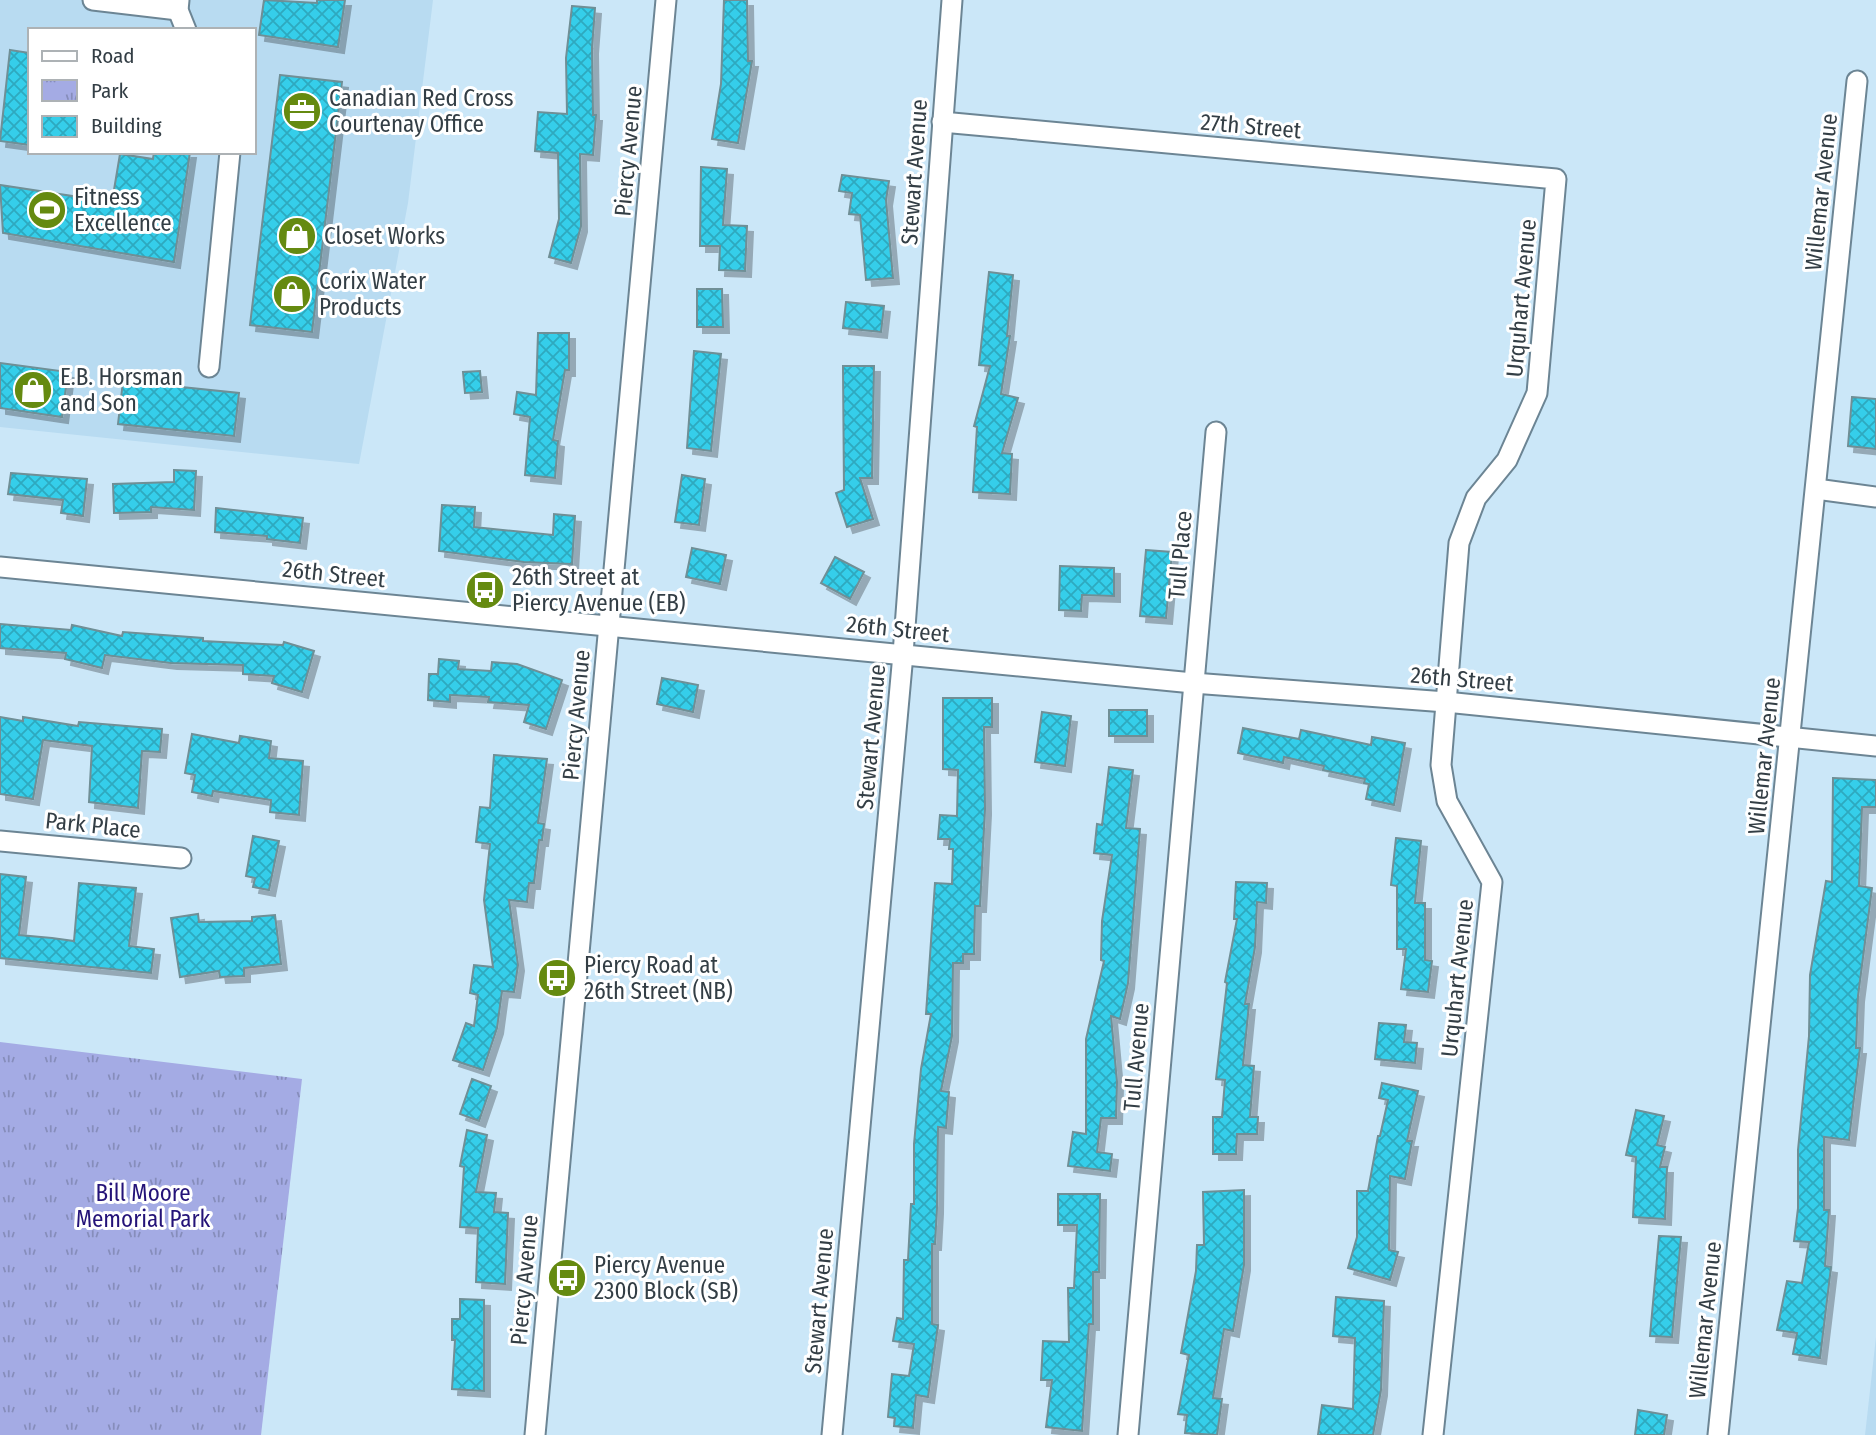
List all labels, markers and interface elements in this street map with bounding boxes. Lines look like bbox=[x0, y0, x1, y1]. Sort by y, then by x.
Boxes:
legend bbox=[28, 28, 256, 154]
text: Road bbox=[91, 43, 135, 69]
text: Park bbox=[91, 78, 129, 104]
place label: Canadian Red Cross Courtenay Office bbox=[329, 84, 514, 138]
street label: Piercy Avenue bbox=[608, 84, 648, 218]
office icon: Canadian Red Cross Courtenay Office bbox=[281, 90, 323, 132]
street label: Stewart Avenue bbox=[895, 98, 933, 246]
street label: 27th Street bbox=[1200, 108, 1303, 144]
street label: Willemar Avenue bbox=[1799, 112, 1843, 272]
text: Building bbox=[91, 113, 162, 139]
place label: Fitness Excellence bbox=[74, 183, 172, 237]
sports icon: Fitness Excellence bbox=[26, 189, 68, 231]
shop icon: Closet Works bbox=[276, 215, 318, 257]
street label: Urquhart Avenue bbox=[1500, 218, 1542, 378]
place label: Closet Works bbox=[324, 222, 445, 250]
place label: Corix Water Products bbox=[319, 267, 426, 321]
shop icon: Corix Water Products bbox=[271, 273, 313, 315]
place label: E.B. Horsman and Son bbox=[60, 363, 183, 417]
shop icon: E.B. Horsman and Son bbox=[12, 369, 54, 411]
street label: Tull Place bbox=[1162, 509, 1198, 601]
street label: 26th Street bbox=[281, 555, 387, 593]
place label: 26th Street at Piercy Avenue (EB) bbox=[512, 563, 686, 617]
bus stop icon: 26th Street at Piercy Avenue (EB) bbox=[464, 569, 506, 611]
street label: 26th Street bbox=[845, 610, 951, 648]
street label: Piercy Avenue bbox=[556, 648, 596, 782]
street label: 26th Street bbox=[1409, 661, 1515, 697]
street label: Stewart Avenue bbox=[851, 663, 891, 811]
street label: Willemar Avenue bbox=[1742, 676, 1786, 836]
street label: Park Place bbox=[44, 806, 142, 844]
street label: Urquhart Avenue bbox=[1435, 898, 1479, 1058]
place label: Piercy Road at 26th Street (NB) bbox=[584, 951, 733, 1005]
bus stop icon: Piercy Road at 26th Street (NB) bbox=[536, 957, 578, 999]
street label: Tull Avenue bbox=[1117, 1002, 1155, 1112]
park label: Bill Moore Memorial Park bbox=[76, 1179, 211, 1233]
street label: Piercy Avenue bbox=[504, 1213, 544, 1347]
street label: Stewart Avenue bbox=[799, 1227, 839, 1375]
street label: Willemar Avenue bbox=[1683, 1240, 1727, 1400]
place label: Piercy Avenue 2300 Block (SB) bbox=[594, 1251, 738, 1305]
bus stop icon: Piercy Avenue 2300 Block (SB) bbox=[546, 1257, 588, 1299]

